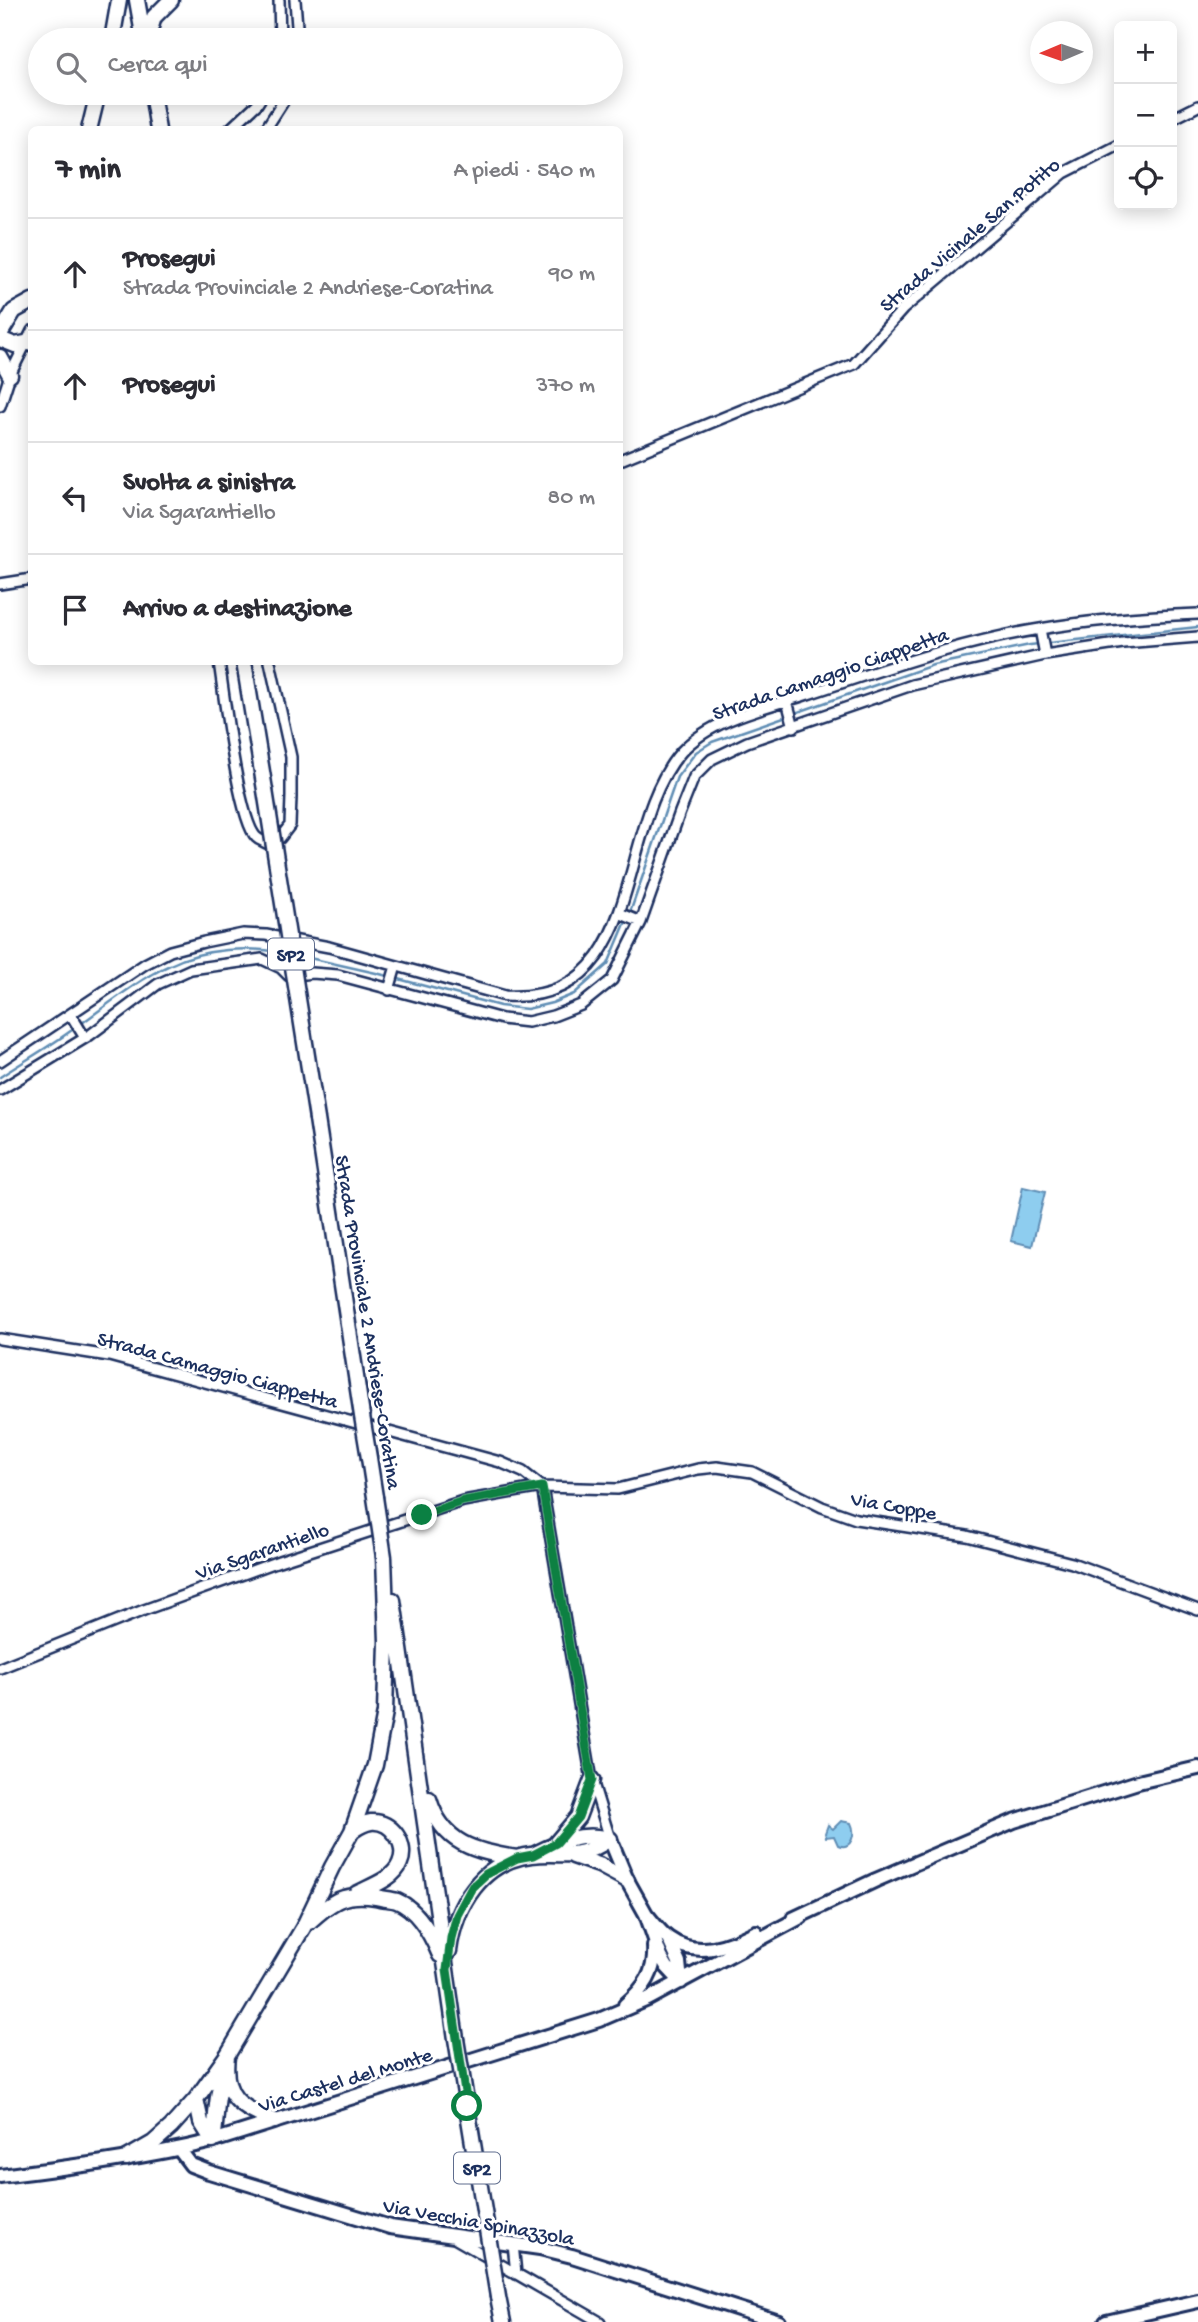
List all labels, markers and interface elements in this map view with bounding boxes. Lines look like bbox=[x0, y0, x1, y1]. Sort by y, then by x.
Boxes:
north arrow bbox=[1030, 21, 1093, 84]
map controls bbox=[1114, 21, 1177, 210]
button: + bbox=[1114, 21, 1177, 84]
search box bbox=[28, 28, 623, 105]
icon: search bbox=[52, 48, 90, 86]
text: Cerca qui bbox=[108, 51, 208, 82]
button: − bbox=[1114, 84, 1177, 147]
button: locate bbox=[1114, 147, 1177, 210]
text: 7 min bbox=[56, 154, 121, 189]
street label: Strada Vicinale San Potito bbox=[876, 154, 1067, 319]
text: A piedi · 540 m bbox=[453, 158, 595, 185]
text: Prosegui bbox=[123, 245, 216, 276]
icon: ahead bbox=[56, 255, 94, 293]
text: 90 m bbox=[549, 261, 595, 288]
text: Strada Provinciale 2 Andriese-Coratina bbox=[123, 276, 493, 303]
icon: ahead bbox=[56, 367, 94, 405]
text: Prosegui bbox=[123, 371, 216, 402]
text: 370 m bbox=[536, 373, 595, 400]
text: Svolta a sinistra bbox=[123, 469, 295, 500]
icon: left bbox=[56, 479, 94, 517]
text: 80 m bbox=[548, 485, 595, 512]
text: Via Sgarantiello bbox=[123, 500, 276, 527]
icon: arrive bbox=[56, 591, 94, 629]
text: Arrivo a destinazione bbox=[123, 595, 352, 626]
street label: Strada Camaggio Ciappetta bbox=[710, 624, 954, 729]
road number: SP2 bbox=[268, 938, 314, 970]
street label: Strada Provinciale 2 Andriese-Coratina bbox=[327, 1154, 405, 1493]
street label: Strada Camaggio Ciappetta bbox=[94, 1328, 341, 1417]
street label: Via Coppe bbox=[848, 1488, 939, 1528]
route end bbox=[406, 1499, 437, 1530]
street label: Via Sgarantiello bbox=[192, 1519, 333, 1588]
street label: Via Castel del Monte bbox=[255, 2044, 437, 2121]
route start bbox=[451, 2090, 482, 2121]
road number: SP2 bbox=[454, 2152, 500, 2184]
street label: Via Vecchia Spinazzola bbox=[380, 2195, 577, 2254]

